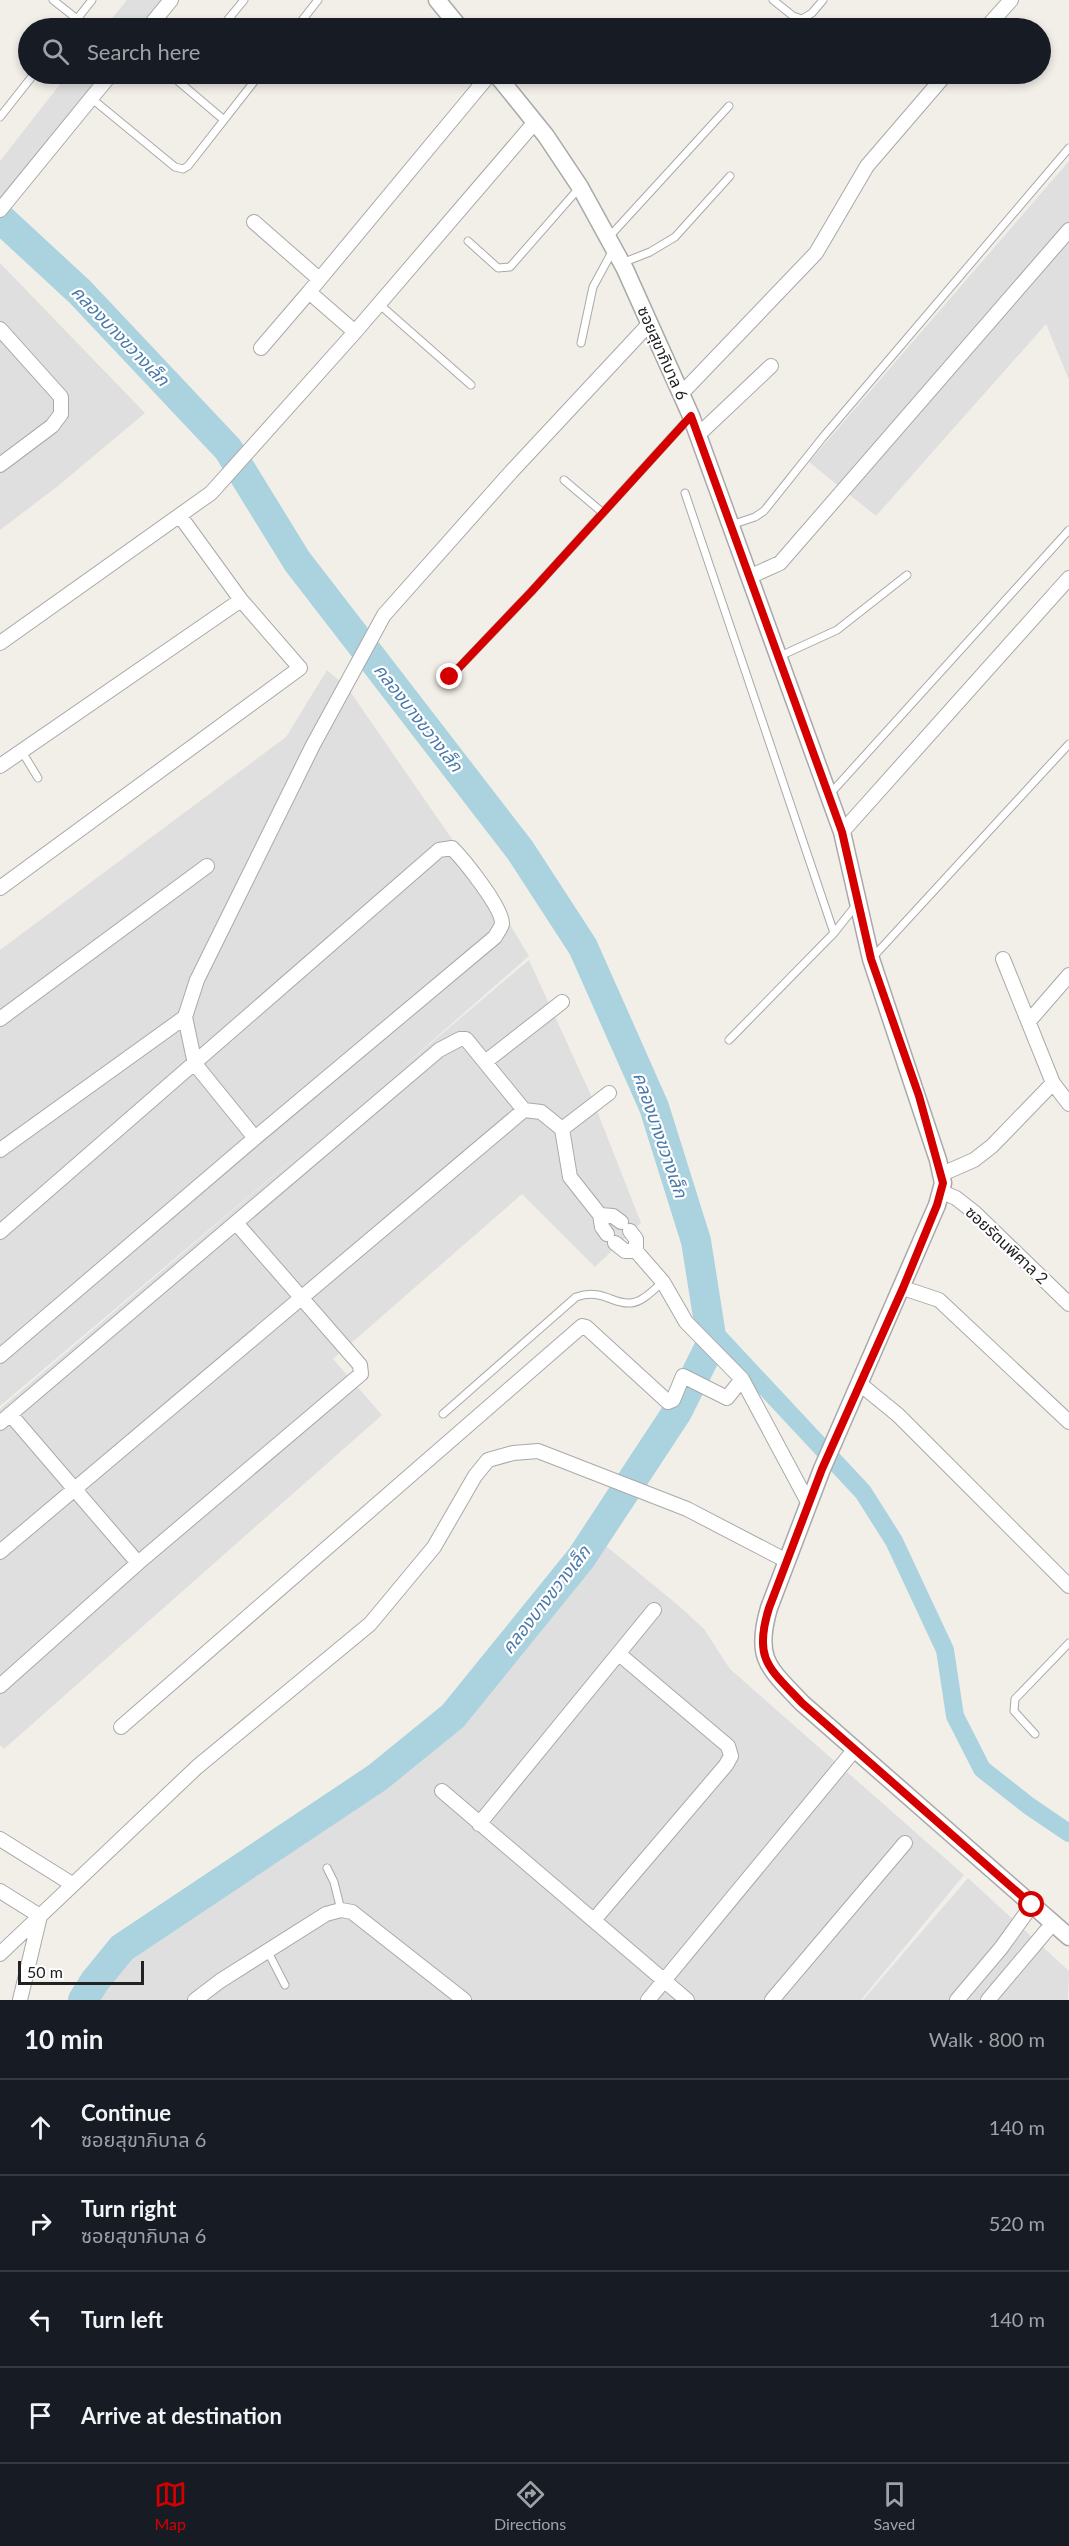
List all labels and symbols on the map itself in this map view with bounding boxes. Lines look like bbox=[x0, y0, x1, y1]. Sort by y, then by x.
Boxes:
water label: คลองบางขวางเล็ก bbox=[67, 281, 175, 391]
street label: ซอยสุขาภิบาล 6 bbox=[633, 303, 693, 403]
water label: คลองบางขวางเล็ก bbox=[370, 659, 469, 777]
route end bbox=[436, 663, 462, 689]
water label: คลองบางขวางเล็ก bbox=[629, 1069, 693, 1201]
street label: ซอยรัตนพิศาล 2 bbox=[962, 1202, 1052, 1288]
water label: คลองบางขวางเล็ก bbox=[496, 1540, 595, 1658]
route start bbox=[1018, 1891, 1044, 1917]
scale bar bbox=[18, 1958, 144, 1986]

